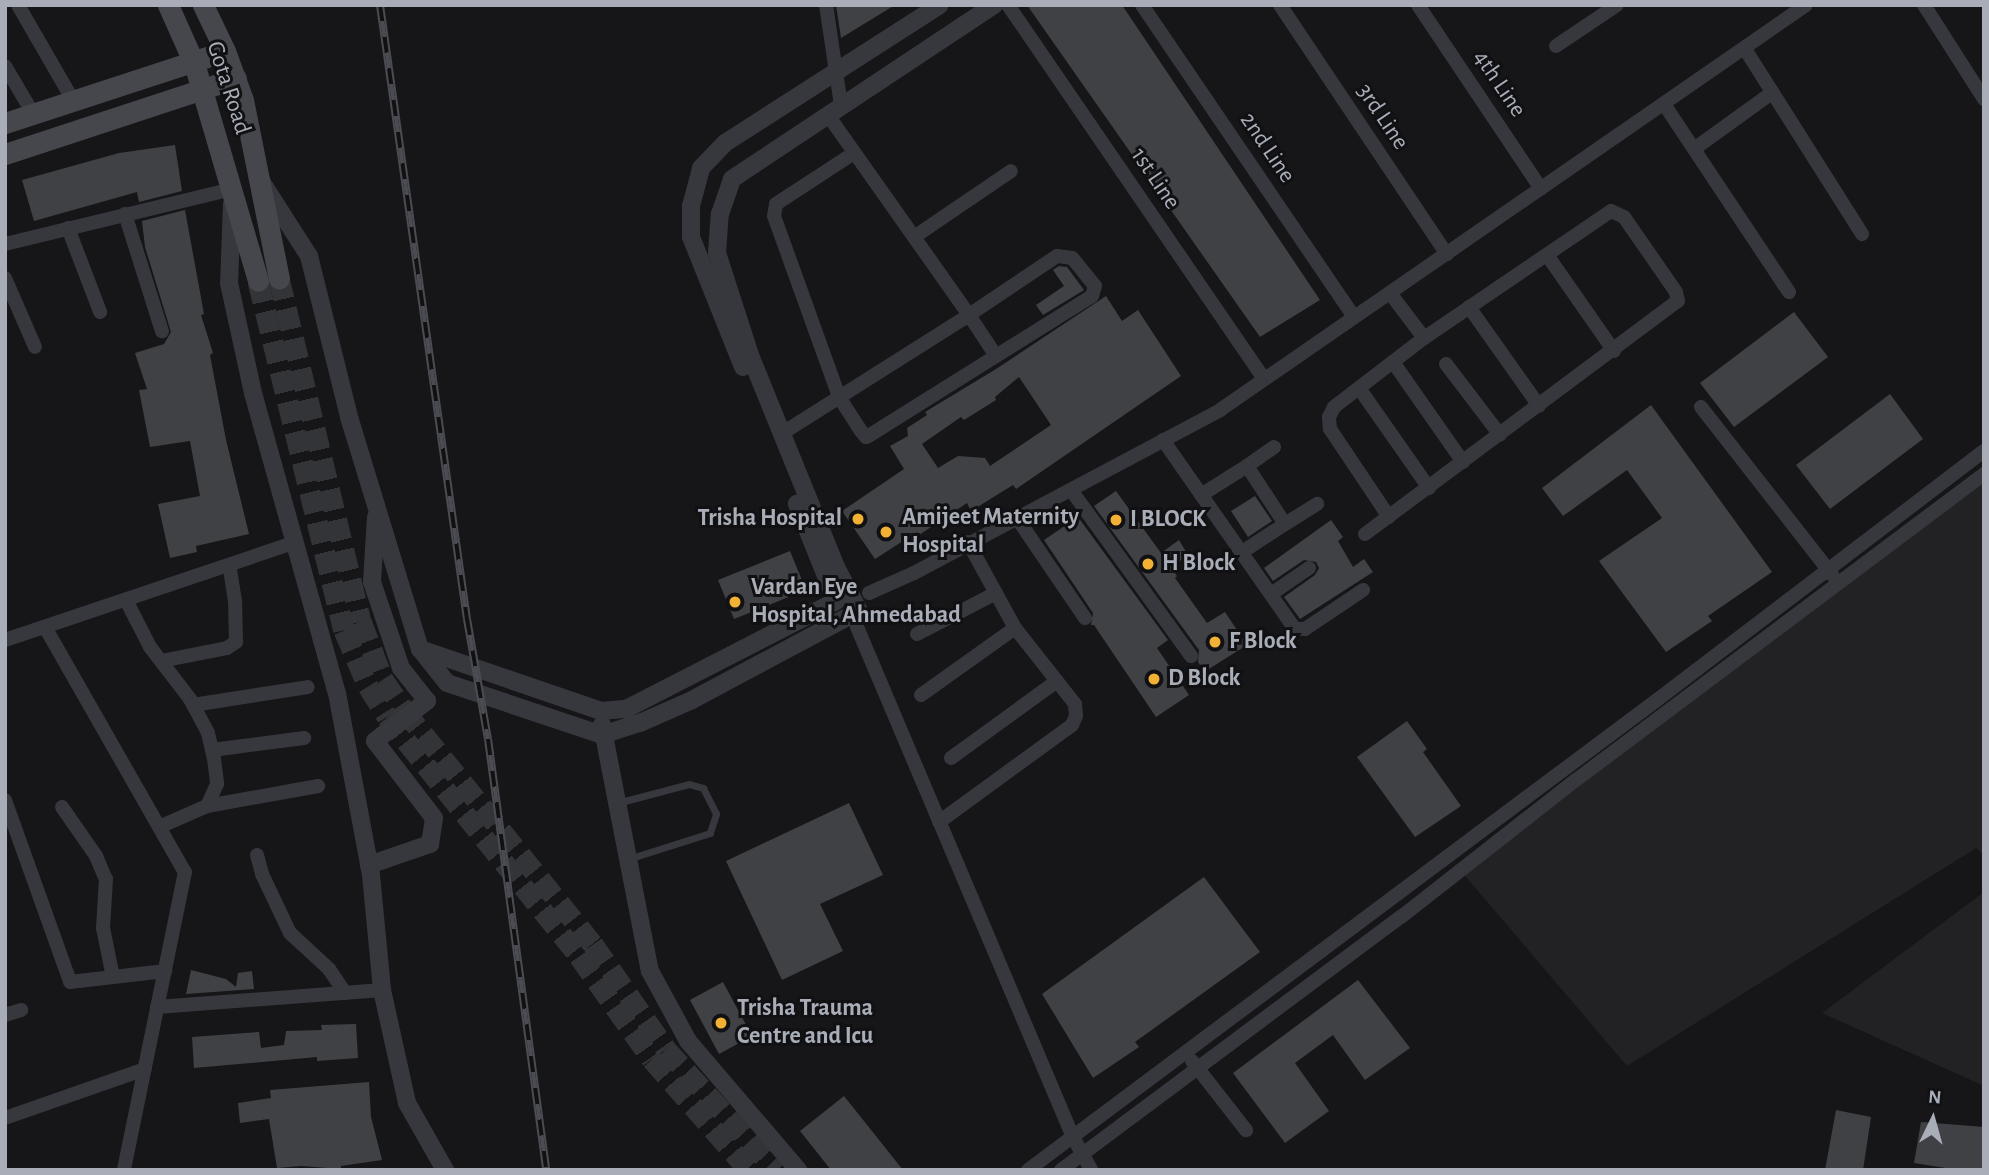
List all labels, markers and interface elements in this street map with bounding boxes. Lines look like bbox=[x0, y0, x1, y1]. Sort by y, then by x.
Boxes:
street label: Gota Road bbox=[199, 38, 257, 138]
street label: 4th Line bbox=[1466, 45, 1532, 123]
street label: 3rd Line bbox=[1350, 79, 1414, 155]
street label: 2nd Line bbox=[1233, 107, 1301, 189]
street label: 1st Line bbox=[1124, 143, 1186, 215]
place label: Amijeet Maternity Hospital bbox=[902, 504, 1079, 560]
place label: Trisha Hospital bbox=[698, 505, 842, 533]
place label: I BLOCK bbox=[1130, 506, 1206, 534]
marker: Trisha Hospital bbox=[848, 509, 868, 529]
marker: I BLOCK bbox=[1108, 512, 1124, 528]
marker: Amijeet Maternity Hospital bbox=[876, 522, 896, 542]
place label: H Block bbox=[1162, 550, 1235, 578]
marker: H Block bbox=[1140, 556, 1156, 572]
place label: Vardan Eye Hospital, Ahmedabad bbox=[751, 574, 961, 630]
marker: Vardan Eye Hospital, Ahmedabad bbox=[725, 592, 745, 612]
place label: F Block bbox=[1229, 628, 1297, 656]
marker: F Block bbox=[1207, 634, 1223, 650]
place label: D Block bbox=[1168, 665, 1240, 693]
marker: D Block bbox=[1146, 671, 1162, 687]
place label: Trisha Trauma Centre and Icu bbox=[737, 995, 873, 1051]
marker: Trisha Trauma Centre and Icu bbox=[711, 1013, 731, 1033]
north arrow bbox=[1898, 1084, 1968, 1154]
text: N bbox=[1927, 1088, 1942, 1108]

